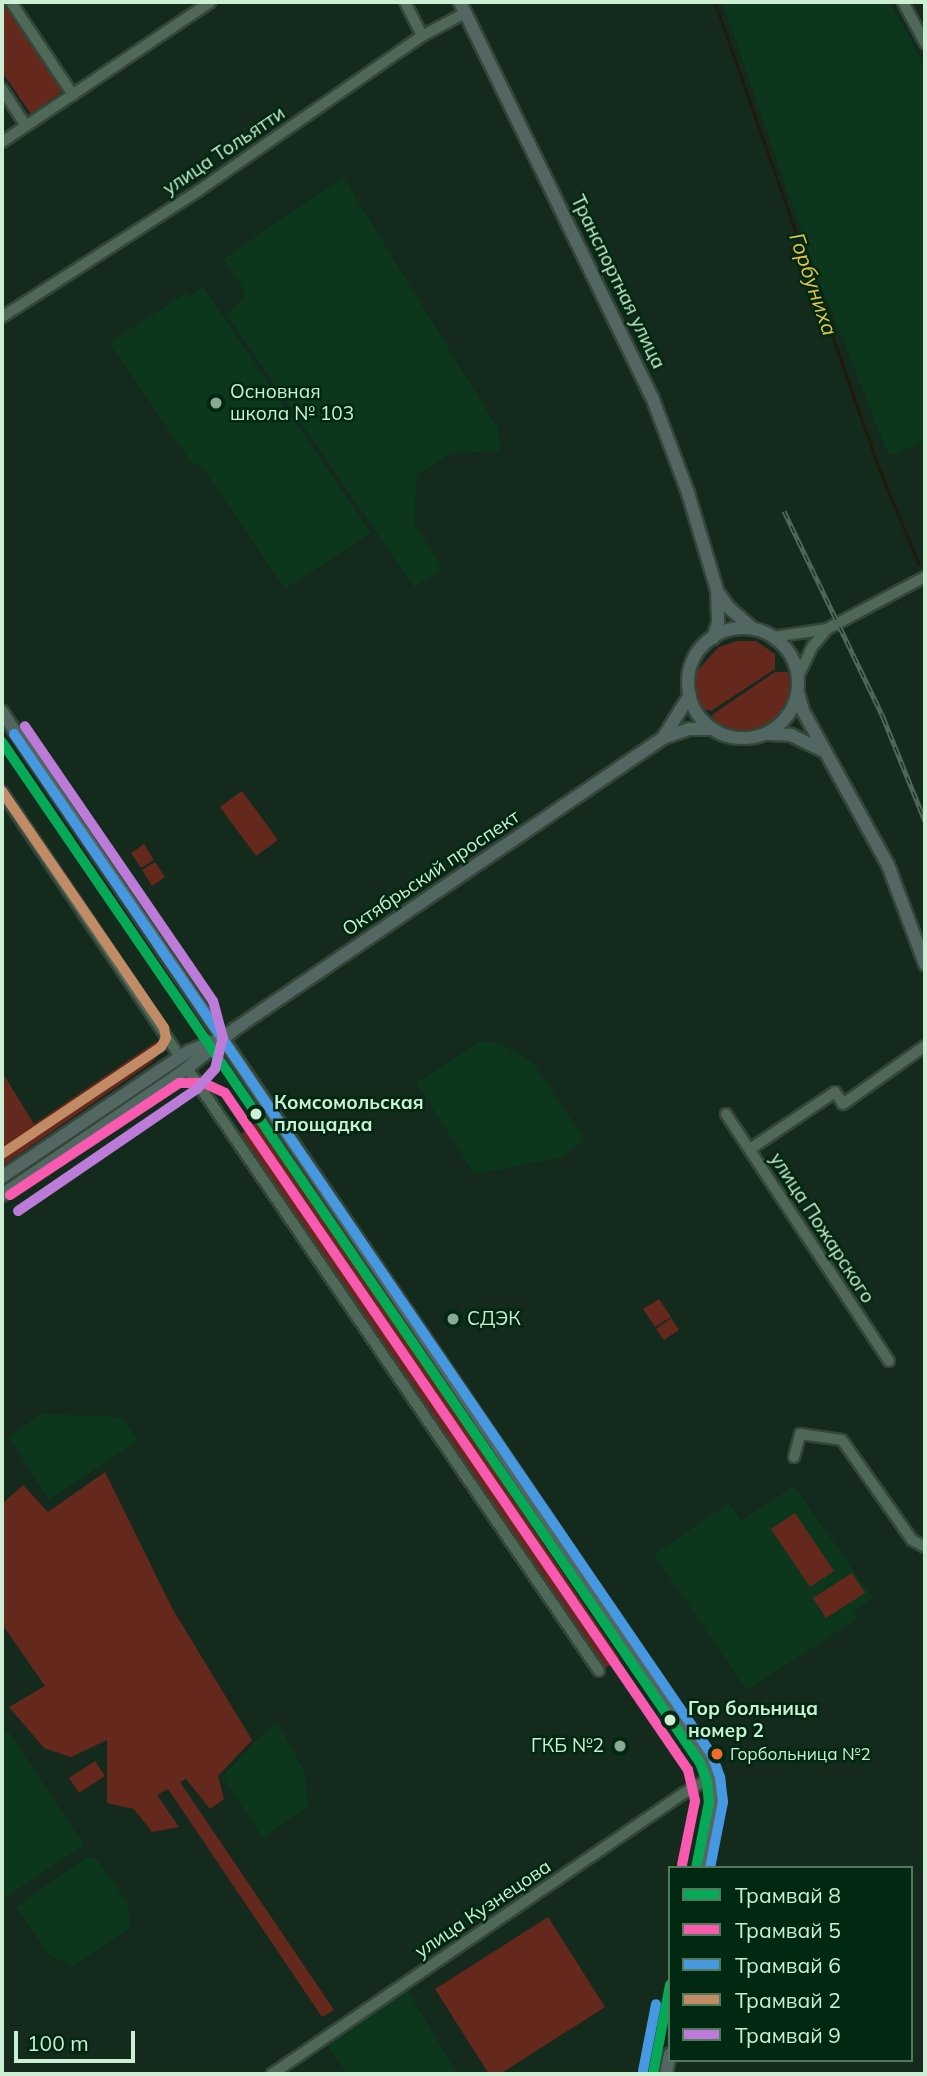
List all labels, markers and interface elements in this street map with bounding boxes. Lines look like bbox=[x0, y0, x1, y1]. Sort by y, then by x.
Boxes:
street label: улица Тольятти bbox=[159, 102, 289, 200]
street label: Транспортная улица bbox=[566, 191, 670, 373]
water label: Горбуниха bbox=[785, 229, 843, 339]
place label: Основная школа № 103 bbox=[230, 381, 354, 425]
marker: Основная школа № 103 bbox=[208, 395, 224, 411]
street label: Октябрьский проспект bbox=[338, 805, 524, 941]
place label: Комсомольская площадка bbox=[274, 1092, 424, 1136]
marker: Комсомольская площадка bbox=[244, 1102, 268, 1126]
street label: улица Пожарского bbox=[765, 1148, 879, 1308]
place label: СДЭК bbox=[467, 1308, 521, 1330]
marker: СДЭК bbox=[445, 1311, 461, 1327]
place label: Гор больница номер 2 bbox=[688, 1698, 818, 1742]
marker: Гор больница номер 2 bbox=[658, 1708, 682, 1732]
place label: ГКБ №2 bbox=[531, 1735, 604, 1757]
marker: ГКБ №2 bbox=[610, 1736, 630, 1756]
place label: Горбольница №2 bbox=[730, 1744, 871, 1764]
marker: Горбольница №2 bbox=[710, 1747, 724, 1761]
street label: улица Кузнецова bbox=[411, 1855, 555, 1963]
legend bbox=[668, 1866, 913, 2062]
text: Трамвай 8 bbox=[735, 1882, 841, 1908]
text: Трамвай 5 bbox=[735, 1917, 841, 1943]
text: Трамвай 6 bbox=[735, 1952, 841, 1978]
text: Трамвай 2 bbox=[735, 1987, 841, 2013]
scale bar bbox=[18, 2016, 138, 2060]
text: Трамвай 9 bbox=[735, 2022, 841, 2048]
text: 100 m bbox=[27, 2030, 89, 2056]

